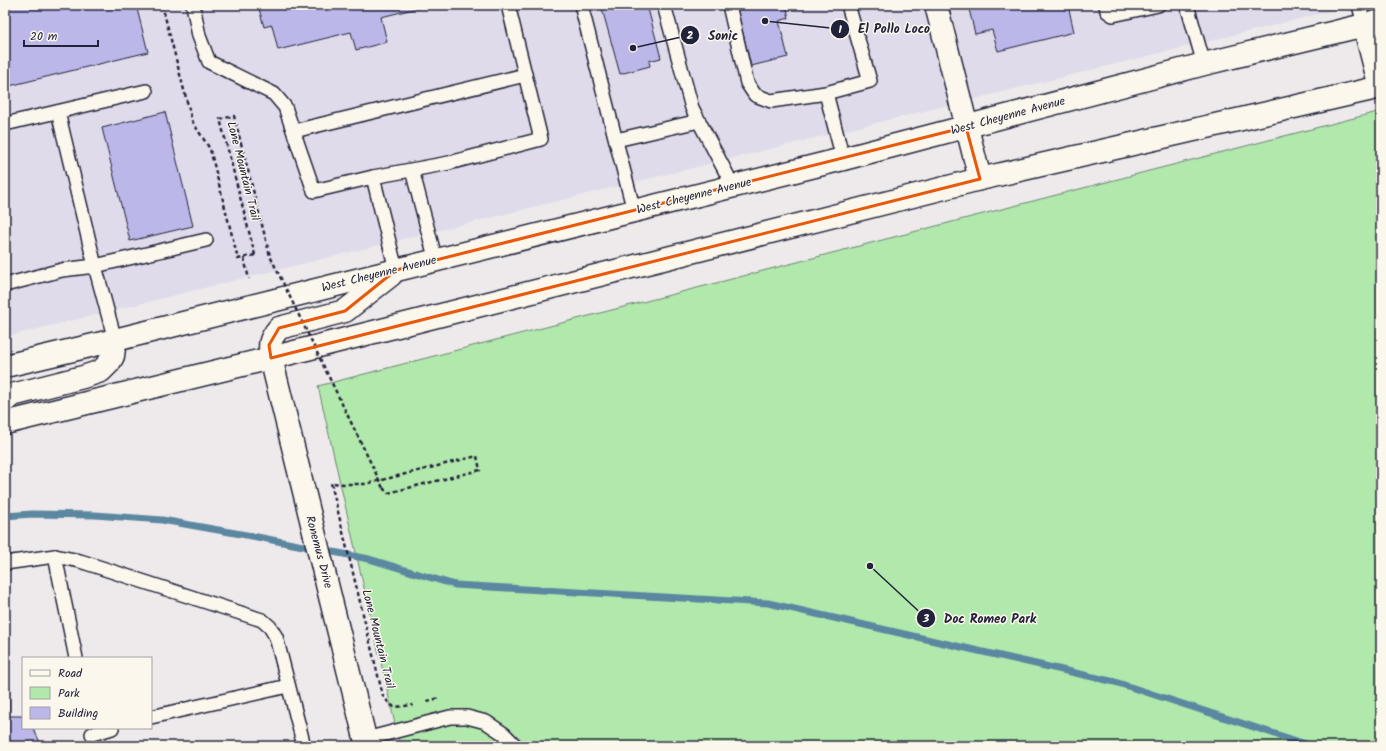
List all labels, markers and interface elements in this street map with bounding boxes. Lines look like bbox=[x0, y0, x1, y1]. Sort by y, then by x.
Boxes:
callout: El Pollo Loco bbox=[830, 16, 938, 41]
text: El Pollo Loco bbox=[858, 19, 930, 40]
text: 1 bbox=[838, 20, 842, 39]
scale bar bbox=[24, 22, 98, 48]
callout: Sonic bbox=[680, 23, 746, 48]
text: 2 bbox=[687, 26, 694, 45]
text: Sonic bbox=[708, 26, 738, 47]
text: 20 m bbox=[30, 27, 58, 46]
street label: West Cheyenne Avenue bbox=[949, 91, 1068, 140]
street label: Lone Mountain Trail bbox=[221, 119, 265, 223]
street label: West Cheyenne Avenue bbox=[635, 172, 754, 219]
street label: West Cheyenne Avenue bbox=[320, 250, 439, 297]
street label: Ronemus Drive bbox=[300, 514, 338, 591]
street label: Lone Mountain Trail bbox=[356, 587, 400, 691]
callout: Doc Romeo Park bbox=[916, 605, 1045, 630]
text: 3 bbox=[922, 609, 930, 628]
text: Doc Romeo Park bbox=[944, 609, 1037, 630]
legend bbox=[22, 657, 152, 729]
text: Road bbox=[58, 664, 83, 683]
text: Park bbox=[58, 684, 80, 703]
text: Building bbox=[58, 704, 98, 723]

